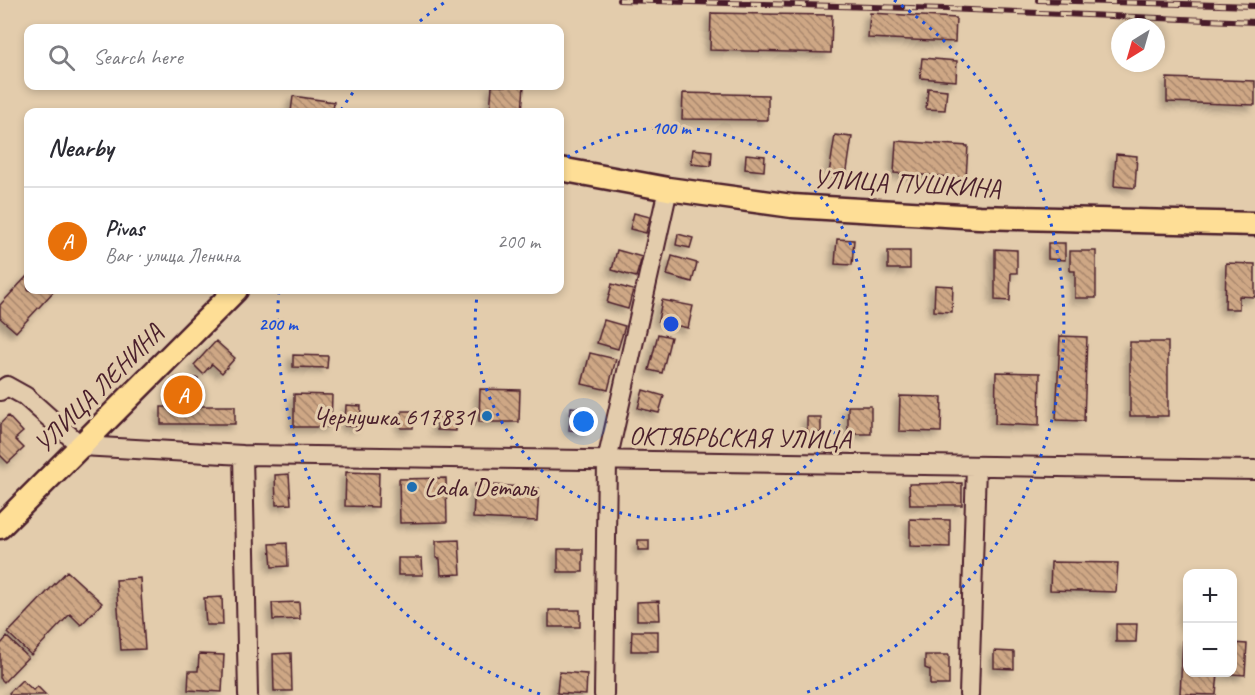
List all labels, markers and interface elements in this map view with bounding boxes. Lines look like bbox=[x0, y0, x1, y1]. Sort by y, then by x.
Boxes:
north arrow bbox=[1111, 18, 1165, 72]
search box bbox=[24, 24, 564, 90]
icon: search bbox=[45, 41, 78, 74]
text: Search here bbox=[93, 43, 183, 71]
text: 100 m bbox=[652, 117, 692, 139]
text: Nearby bbox=[48, 131, 113, 164]
street label: УЛИЦА ПУШКИНА bbox=[812, 162, 1003, 205]
text: Pivas bbox=[105, 215, 144, 243]
text: A bbox=[62, 229, 73, 254]
text: 200 m bbox=[497, 229, 540, 254]
text: Bar · улица Ленина bbox=[105, 243, 240, 268]
text: 200 m bbox=[259, 313, 299, 335]
centre of rings bbox=[661, 314, 681, 334]
street label: УЛИЦА ЛЕНИНА bbox=[27, 316, 171, 460]
pin: A bbox=[164, 372, 202, 418]
place label: Чернушка 617831 bbox=[313, 400, 476, 433]
your location bbox=[569, 407, 598, 436]
marker: Чернушка 617831 bbox=[480, 409, 494, 423]
street label: ОКТЯБРЬСКАЯ УЛИЦА bbox=[629, 419, 853, 456]
place label: Lada Dеталь bbox=[424, 471, 538, 504]
marker: Lada Dеталь bbox=[405, 480, 419, 494]
map controls bbox=[1183, 569, 1237, 677]
button: + bbox=[1183, 569, 1237, 623]
button: − bbox=[1183, 623, 1237, 677]

